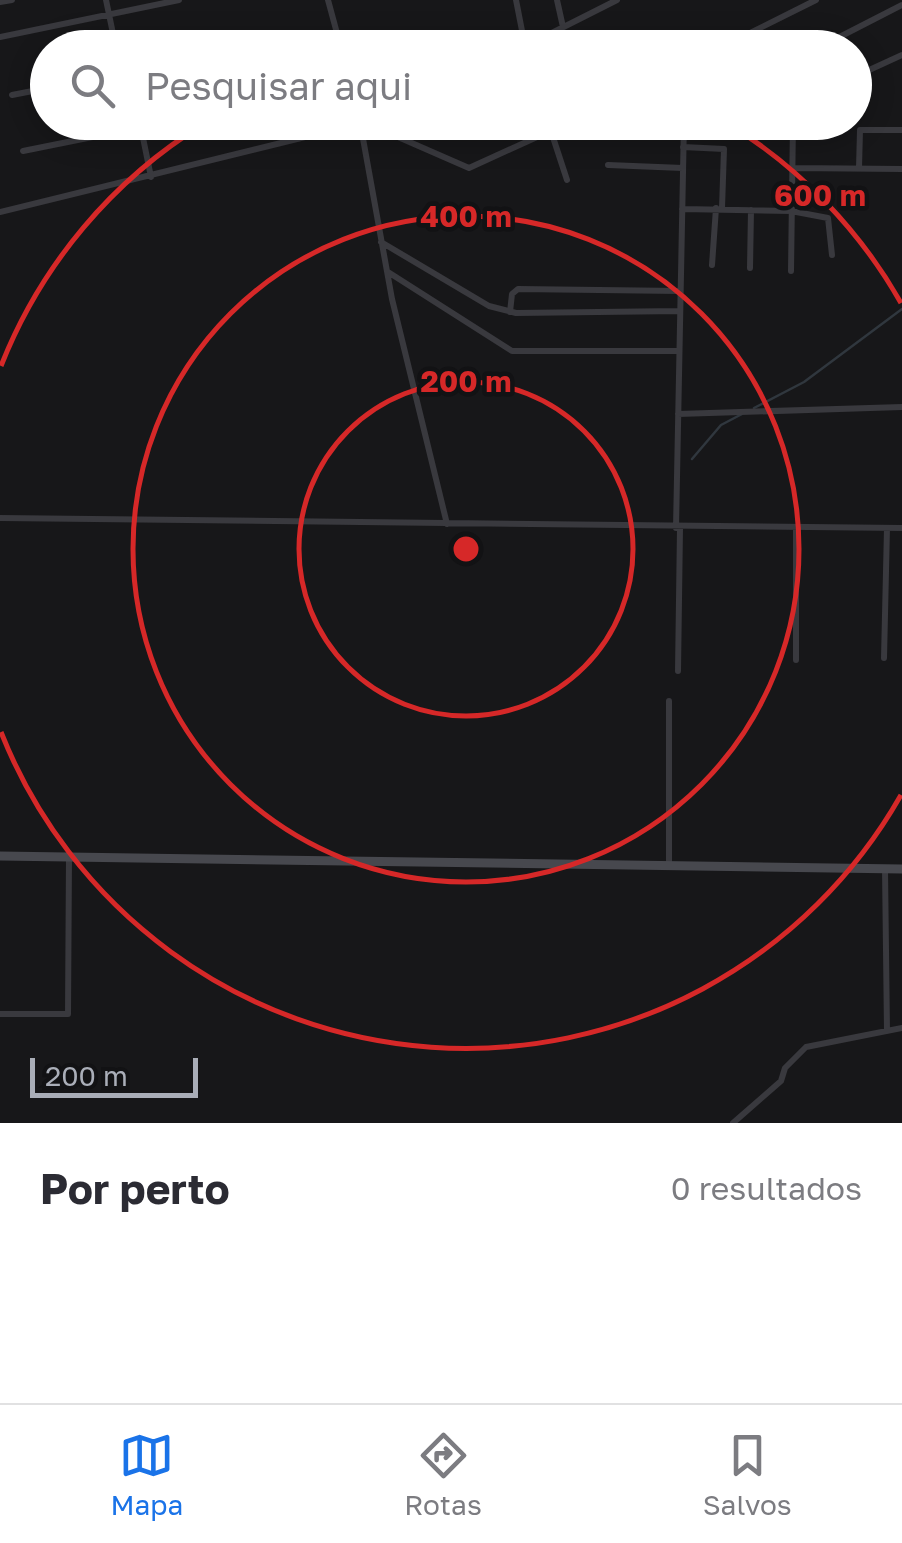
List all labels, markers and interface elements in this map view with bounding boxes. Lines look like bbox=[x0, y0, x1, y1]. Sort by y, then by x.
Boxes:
search box bbox=[30, 30, 872, 140]
icon: search bbox=[65, 58, 120, 113]
text: Pesquisar aqui bbox=[145, 63, 412, 108]
text: 600 m bbox=[774, 177, 866, 213]
text: 400 m bbox=[420, 198, 512, 234]
text: 200 m bbox=[420, 363, 512, 399]
centre of rings bbox=[448, 531, 484, 567]
scale bar bbox=[30, 1053, 198, 1098]
text: 200 m bbox=[45, 1059, 128, 1092]
text: Por perto bbox=[40, 1163, 230, 1213]
text: 0 resultados bbox=[671, 1169, 862, 1207]
tab: Mapa bbox=[110, 1428, 183, 1521]
tab: Rotas bbox=[404, 1428, 482, 1521]
tab: Salvos bbox=[703, 1428, 792, 1521]

